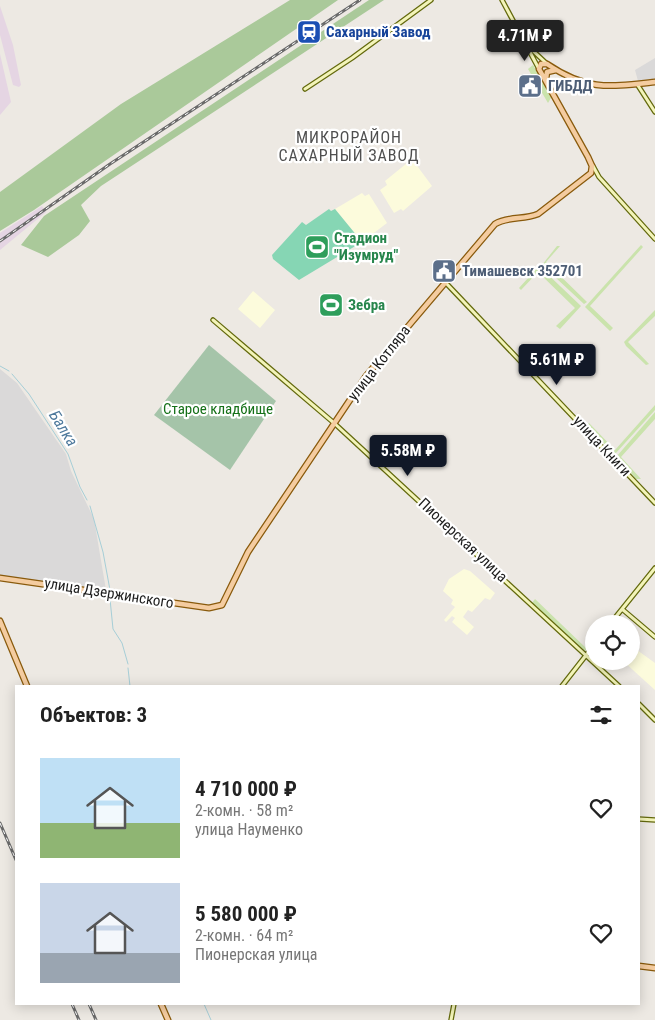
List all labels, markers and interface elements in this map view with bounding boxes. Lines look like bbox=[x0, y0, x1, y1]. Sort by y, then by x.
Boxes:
station icon: Сахарный Завод bbox=[296, 19, 322, 45]
pin: 4.71M ₽ bbox=[479, 20, 571, 62]
place label: Сахарный Завод bbox=[326, 23, 431, 41]
text: 4.71M ₽ bbox=[498, 26, 552, 45]
public building icon: ГИБДД bbox=[517, 73, 543, 99]
place label: ГИБДД bbox=[548, 77, 593, 95]
district label: МИКРОРАЙОН САХАРНЫЙ ЗАВОД bbox=[279, 128, 419, 165]
place label: Стадион "Изумруд" bbox=[334, 229, 398, 264]
sports icon: Стадион "Изумруд" bbox=[304, 234, 330, 260]
public building icon: Тимашевск 352701 bbox=[431, 258, 457, 284]
place label: Тимашевск 352701 bbox=[462, 262, 583, 280]
sports icon: Зебра bbox=[318, 292, 344, 318]
place label: Зебра bbox=[348, 296, 385, 314]
street label: улица Котляра bbox=[344, 322, 414, 404]
pin: 5.61M ₽ bbox=[511, 344, 603, 386]
text: 5.61M ₽ bbox=[530, 350, 584, 369]
park label: Старое кладбище bbox=[163, 400, 273, 418]
water label: Балка bbox=[45, 407, 82, 450]
street label: улица Книги bbox=[569, 412, 635, 480]
pin: 5.58M ₽ bbox=[362, 434, 454, 477]
text: 5.58M ₽ bbox=[381, 441, 435, 460]
street label: Пионерская улица bbox=[415, 494, 511, 586]
street label: улица Дзержинского bbox=[43, 574, 175, 612]
map controls bbox=[585, 615, 640, 670]
button: locate bbox=[585, 615, 640, 670]
icon: filters bbox=[587, 701, 615, 729]
text: Объектов: 3 bbox=[40, 703, 147, 727]
text: 4 710 000 ₽ bbox=[195, 777, 297, 801]
icon: home bbox=[80, 778, 140, 838]
icon: heart bbox=[587, 794, 615, 822]
text: 2-комн. · 58 m² bbox=[195, 801, 293, 820]
text: улица Науменко bbox=[195, 820, 303, 839]
text: 5 580 000 ₽ bbox=[195, 902, 297, 926]
icon: home bbox=[80, 903, 140, 963]
icon: heart bbox=[587, 919, 615, 947]
text: 2-комн. · 64 m² bbox=[195, 926, 293, 945]
text: Пионерская улица bbox=[195, 945, 317, 964]

